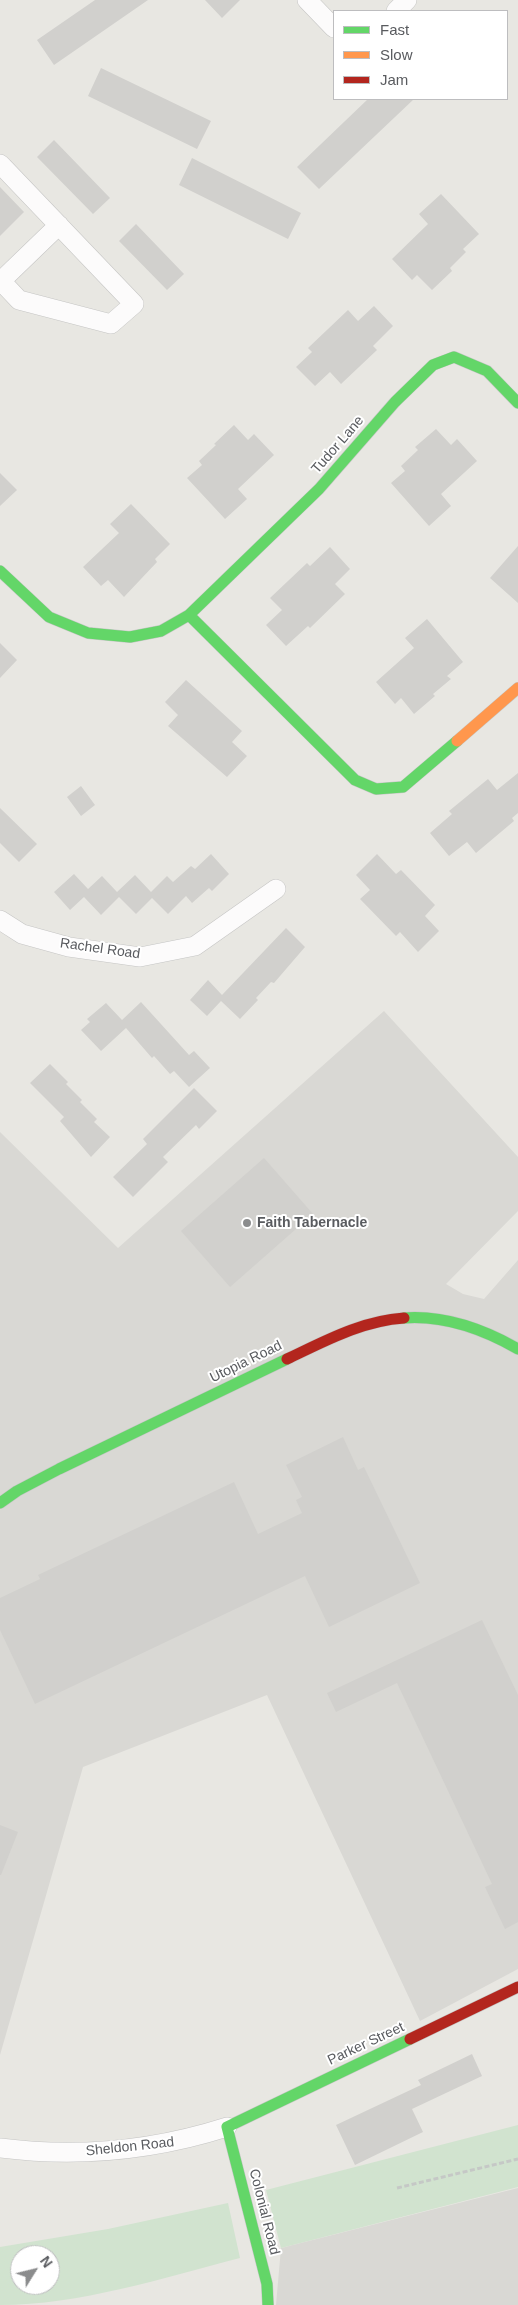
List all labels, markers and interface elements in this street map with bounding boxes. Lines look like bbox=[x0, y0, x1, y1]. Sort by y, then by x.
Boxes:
legend bbox=[333, 10, 508, 100]
text: Fast bbox=[380, 21, 409, 38]
text: Slow bbox=[380, 46, 413, 63]
text: Jam bbox=[380, 71, 408, 88]
street label: Tudor Lane bbox=[308, 413, 368, 477]
street label: Rachel Road bbox=[59, 935, 141, 963]
place label: Faith Tabernacle bbox=[257, 1215, 367, 1231]
marker: Faith Tabernacle bbox=[241, 1217, 253, 1229]
street label: Utopia Road bbox=[207, 1337, 285, 1387]
street label: Parker Street bbox=[325, 2019, 407, 2069]
street label: Sheldon Road bbox=[85, 2134, 175, 2160]
street label: Colonial Road bbox=[245, 2167, 283, 2257]
north arrow bbox=[10, 2245, 60, 2295]
text: N bbox=[37, 2253, 56, 2271]

